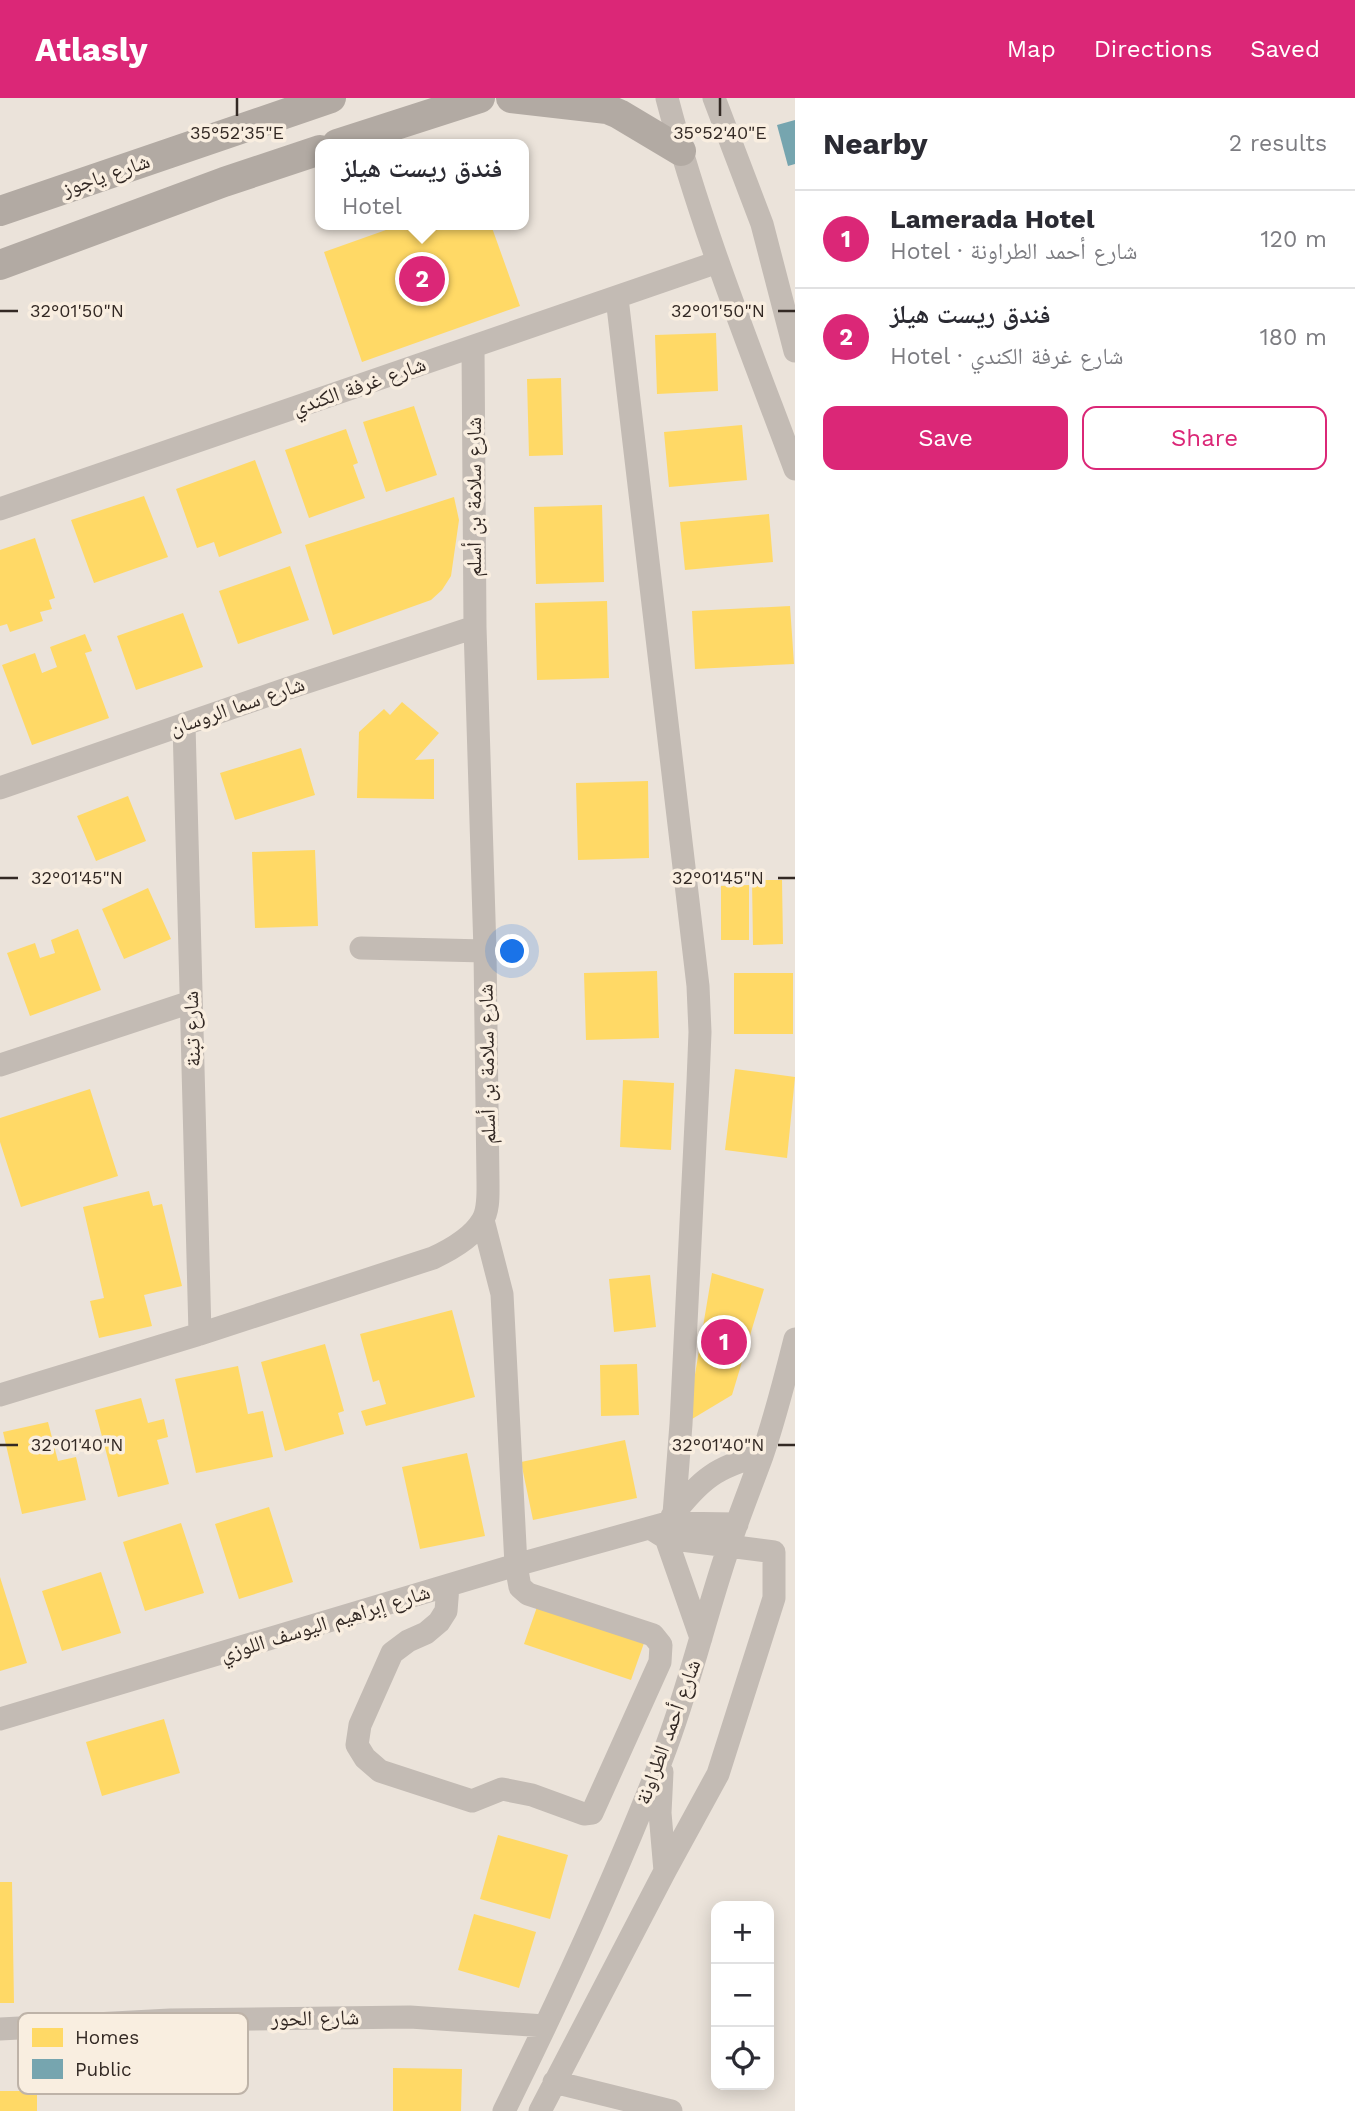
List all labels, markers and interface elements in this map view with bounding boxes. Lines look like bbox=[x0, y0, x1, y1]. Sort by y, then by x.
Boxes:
text: Atlasly bbox=[35, 30, 147, 69]
text: Map bbox=[1007, 35, 1056, 63]
text: Directions bbox=[1094, 35, 1212, 63]
text: Saved bbox=[1250, 35, 1320, 63]
text: 35°52'35"E bbox=[190, 122, 284, 143]
text: 35°52'40"E bbox=[673, 122, 767, 143]
text: Nearby bbox=[823, 126, 928, 161]
text: 2 results bbox=[1229, 130, 1327, 157]
popup bbox=[315, 139, 529, 230]
street label: شارع ياجوز bbox=[58, 148, 153, 202]
text: فندق ريست هيلز bbox=[342, 153, 502, 183]
text: Hotel bbox=[342, 193, 402, 220]
text: Lamerada Hotel bbox=[890, 204, 1094, 234]
text: 1 bbox=[841, 226, 851, 253]
text: 120 m bbox=[1261, 226, 1327, 253]
text: Hotel · شارع أحمد الطراونة bbox=[890, 238, 1137, 265]
pin: 2 bbox=[399, 253, 445, 305]
text: فندق ريست هيلز bbox=[890, 299, 1051, 329]
text: 32°01'50"N bbox=[30, 300, 124, 321]
text: 32°01'50"N bbox=[671, 300, 765, 321]
text: 2 bbox=[839, 324, 853, 351]
text: 180 m bbox=[1260, 324, 1327, 351]
text: Hotel · شارع غرفة الكندي bbox=[890, 343, 1123, 370]
street label: شارع غرفة الكندي bbox=[289, 351, 430, 424]
button: Save bbox=[823, 406, 1068, 470]
button: Share bbox=[1082, 406, 1327, 470]
street label: شارع سلامة بن أسلم bbox=[461, 417, 488, 577]
street label: شارع سما الروسان bbox=[166, 671, 308, 741]
text: 32°01'45"N bbox=[31, 867, 123, 888]
text: 32°01'45"N bbox=[672, 867, 764, 888]
your location bbox=[495, 934, 529, 968]
street label: شارع سلامة بن أسلم bbox=[473, 984, 502, 1144]
street label: شارع تبنة bbox=[178, 991, 206, 1067]
pin: 1 bbox=[701, 1316, 747, 1368]
text: 32°01'40"N bbox=[31, 1434, 123, 1455]
text: 32°01'40"N bbox=[672, 1434, 764, 1455]
street label: شارع إبراهيم اليوسف اللوزي bbox=[217, 1579, 434, 1671]
street label: شارع أحمد الطراونة bbox=[630, 1656, 706, 1808]
map controls bbox=[711, 1901, 774, 2090]
button: + bbox=[711, 1901, 774, 1964]
button: − bbox=[711, 1964, 774, 2027]
street label: شارع الحور bbox=[270, 2004, 359, 2032]
legend bbox=[18, 2013, 248, 2094]
text: Homes bbox=[75, 2026, 139, 2049]
button: locate bbox=[711, 2027, 774, 2090]
text: Public bbox=[75, 2058, 132, 2081]

